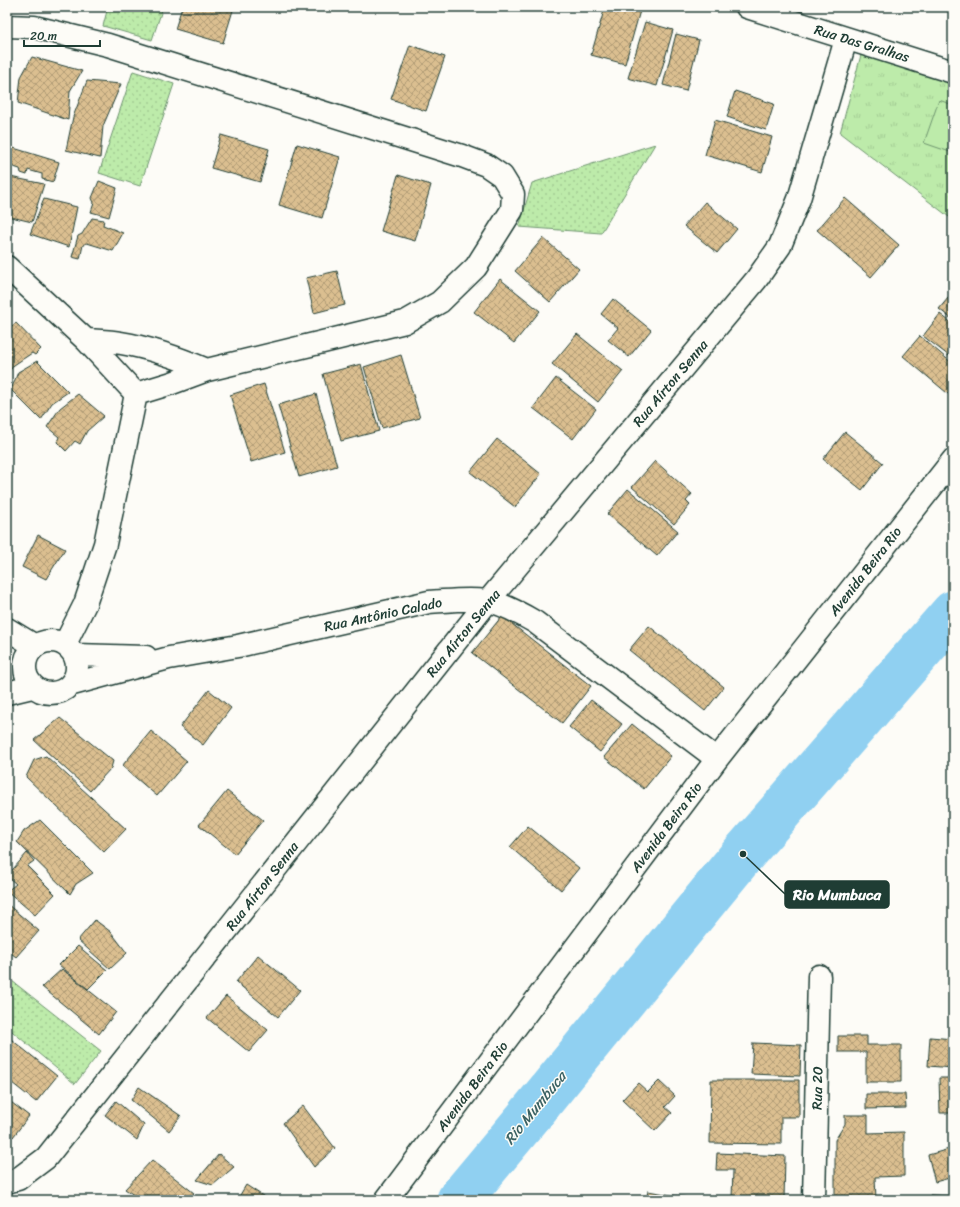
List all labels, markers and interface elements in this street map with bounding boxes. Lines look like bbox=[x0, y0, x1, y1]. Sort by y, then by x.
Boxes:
street label: Rua Das Gralhas bbox=[811, 17, 913, 70]
scale bar bbox=[24, 22, 100, 48]
text: 20 m bbox=[30, 25, 57, 47]
street label: Rua Aírton Senna bbox=[626, 333, 715, 433]
street label: Avenida Beira Rio bbox=[822, 521, 909, 622]
street label: Rua Aírton Senna bbox=[420, 583, 508, 683]
street label: Rua Antônio Calado bbox=[322, 590, 444, 639]
street label: Avenida Beira Rio bbox=[623, 777, 709, 879]
street label: Rua Aírton Senna bbox=[219, 835, 306, 937]
callout: Rio Mumbuca bbox=[785, 881, 889, 908]
text: Rio Mumbuca bbox=[792, 882, 882, 908]
street label: Avenida Beira Rio bbox=[429, 1036, 515, 1138]
water label: Rio Mumbuca bbox=[497, 1064, 574, 1150]
street label: Rua 20 bbox=[805, 1066, 830, 1110]

